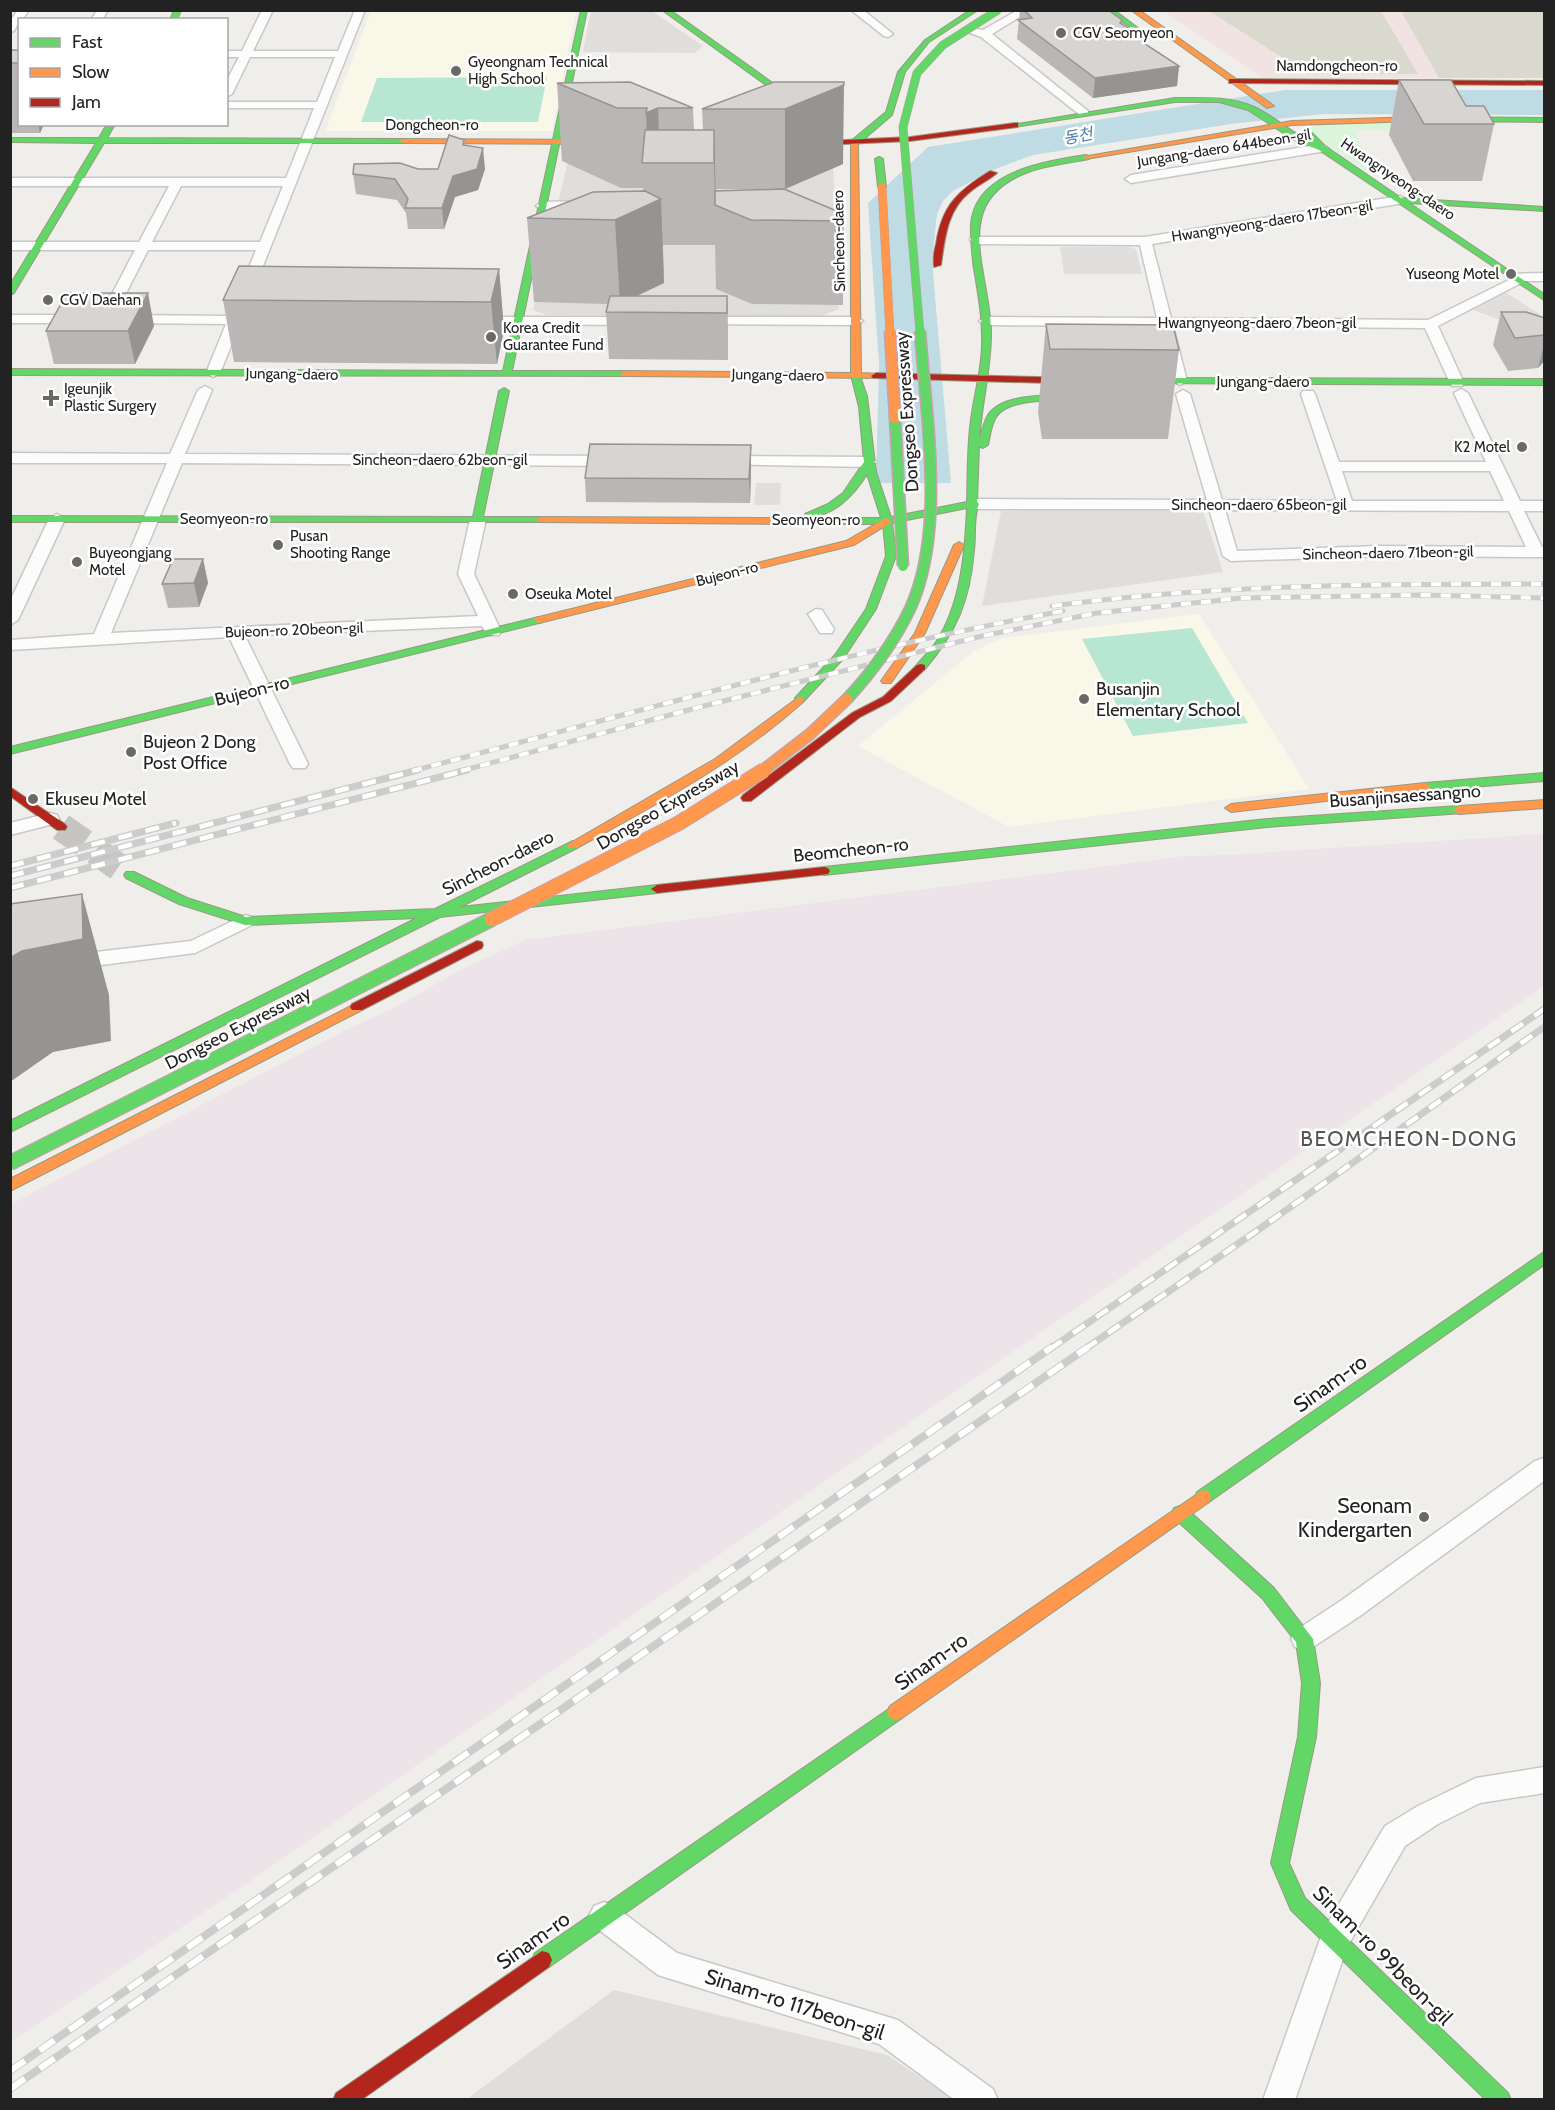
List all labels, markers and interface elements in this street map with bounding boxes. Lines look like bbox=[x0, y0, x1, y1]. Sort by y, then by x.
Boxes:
legend bbox=[18, 18, 228, 126]
place label: CGV Seomyeon bbox=[1073, 24, 1174, 42]
marker: CGV Seomyeon bbox=[1054, 26, 1068, 40]
text: Fast bbox=[72, 31, 103, 53]
place label: Gyeongnam Technical High School bbox=[468, 53, 608, 88]
street label: Namdongcheon-ro bbox=[1276, 57, 1398, 75]
text: Slow bbox=[72, 61, 109, 83]
marker: Gyeongnam Technical High School bbox=[449, 64, 463, 78]
text: Jam bbox=[71, 91, 101, 113]
street label: Dongcheon-ro bbox=[385, 116, 479, 134]
water label: 동천 bbox=[1062, 123, 1096, 148]
street label: Jungang-daero 644beon-gil bbox=[1135, 125, 1313, 171]
street label: Hwangnyeong-daero bbox=[1337, 134, 1459, 224]
street label: Sincheon-daero bbox=[829, 190, 849, 292]
street label: Hwangnyeong-daero 17beon-gil bbox=[1170, 196, 1374, 246]
place label: Yuseong Motel bbox=[1405, 265, 1499, 283]
marker: Yuseong Motel bbox=[1504, 267, 1518, 281]
place label: CGV Daehan bbox=[60, 291, 141, 309]
marker: CGV Daehan bbox=[41, 293, 55, 307]
street label: Hwangnyeong-daero 7beon-gil bbox=[1158, 314, 1357, 332]
place label: Korea Credit Guarantee Fund bbox=[503, 319, 604, 354]
marker: Korea Credit Guarantee Fund bbox=[484, 330, 498, 344]
street label: Dongseo Expressway bbox=[890, 331, 924, 493]
street label: Jungang-daero bbox=[244, 364, 339, 384]
street label: Jungang-daero bbox=[730, 365, 825, 385]
street label: Jungang-daero bbox=[1216, 373, 1309, 391]
place label: Igeunjik Plastic Surgery bbox=[64, 380, 157, 415]
marker: Igeunjik Plastic Surgery bbox=[42, 389, 60, 407]
place label: K2 Motel bbox=[1454, 438, 1510, 456]
marker: K2 Motel bbox=[1515, 440, 1529, 454]
street label: Sincheon-daero 62beon-gil bbox=[352, 451, 528, 469]
street label: Sincheon-daero 65beon-gil bbox=[1171, 496, 1347, 514]
street label: Seomyeon-ro bbox=[180, 510, 268, 528]
street label: Seomyeon-ro bbox=[772, 511, 860, 529]
place label: Pusan Shooting Range bbox=[290, 527, 391, 562]
marker: Pusan Shooting Range bbox=[271, 538, 285, 552]
street label: Sincheon-daero 71beon-gil bbox=[1302, 543, 1474, 563]
place label: Buyeongjang Motel bbox=[89, 544, 172, 579]
marker: Buyeongjang Motel bbox=[70, 555, 84, 569]
street label: Bujeon-ro bbox=[694, 558, 760, 590]
place label: Oseuka Motel bbox=[525, 585, 612, 603]
marker: Oseuka Motel bbox=[506, 587, 520, 601]
street label: Bujeon-ro 20beon-gil bbox=[224, 619, 364, 641]
street label: Bujeon-ro bbox=[212, 671, 292, 711]
place label: Busanjin Elementary School bbox=[1096, 678, 1241, 721]
marker: Busanjin Elementary School bbox=[1077, 692, 1091, 706]
place label: Bujeon 2 Dong Post Office bbox=[143, 731, 257, 774]
marker: Bujeon 2 Dong Post Office bbox=[124, 745, 138, 759]
street label: Dongseo Expressway bbox=[593, 755, 743, 855]
street label: Busanjinsaessangno bbox=[1329, 780, 1482, 812]
place label: Ekuseu Motel bbox=[45, 788, 147, 810]
marker: Ekuseu Motel bbox=[26, 792, 40, 806]
street label: Sincheon-daero bbox=[439, 825, 558, 901]
street label: Beomcheon-ro bbox=[792, 833, 910, 867]
street label: Dongseo Expressway bbox=[161, 982, 315, 1074]
district label: BEOMCHEON-DONG bbox=[1300, 1126, 1518, 1151]
street label: Sinam-ro bbox=[1289, 1349, 1371, 1417]
place label: Seonam Kindergarten bbox=[1298, 1493, 1412, 1542]
marker: Seonam Kindergarten bbox=[1417, 1510, 1431, 1524]
street label: Sinam-ro bbox=[890, 1627, 972, 1695]
street label: Sinam-ro 99beon-gil bbox=[1308, 1880, 1458, 2030]
street label: Sinam-ro bbox=[492, 1906, 574, 1974]
street label: Sinam-ro 117beon-gil bbox=[702, 1963, 888, 2045]

